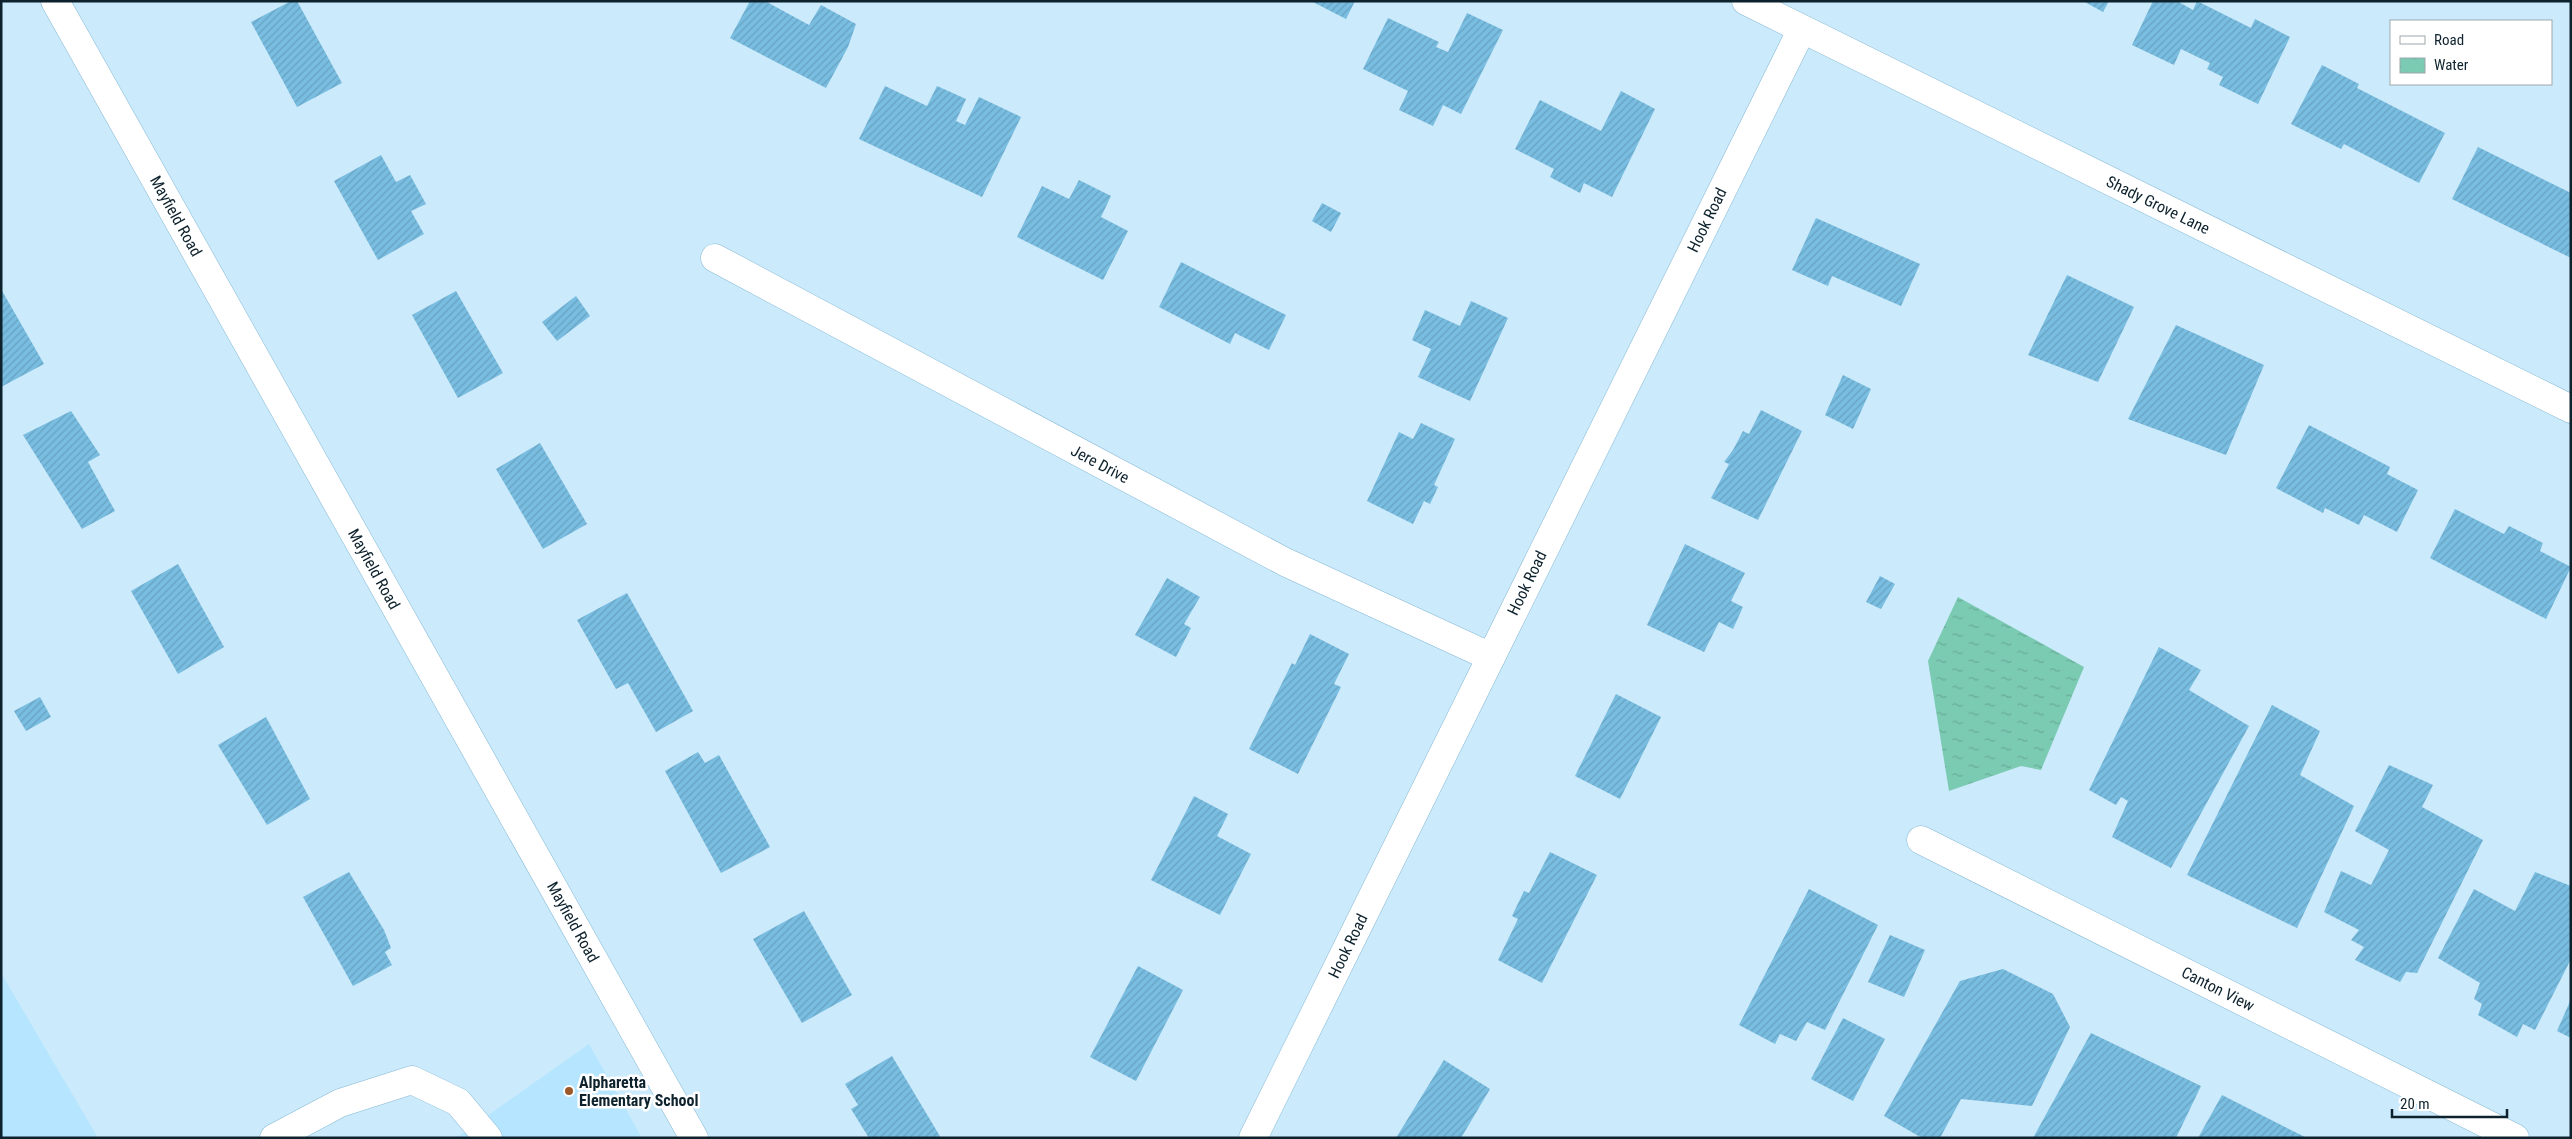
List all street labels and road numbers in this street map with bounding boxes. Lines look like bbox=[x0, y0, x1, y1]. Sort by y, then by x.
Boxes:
street label: Mayfield Road bbox=[146, 172, 206, 260]
street label: Shady Grove Lane bbox=[2103, 172, 2213, 238]
street label: Hook Road bbox=[1683, 185, 1731, 255]
street label: Jere Drive bbox=[1068, 441, 1132, 487]
street label: Mayfield Road bbox=[344, 525, 404, 613]
street label: Hook Road bbox=[1503, 548, 1551, 618]
street label: Mayfield Road bbox=[543, 878, 603, 966]
street label: Hook Road bbox=[1324, 911, 1372, 981]
street label: Canton View bbox=[2178, 963, 2258, 1015]

